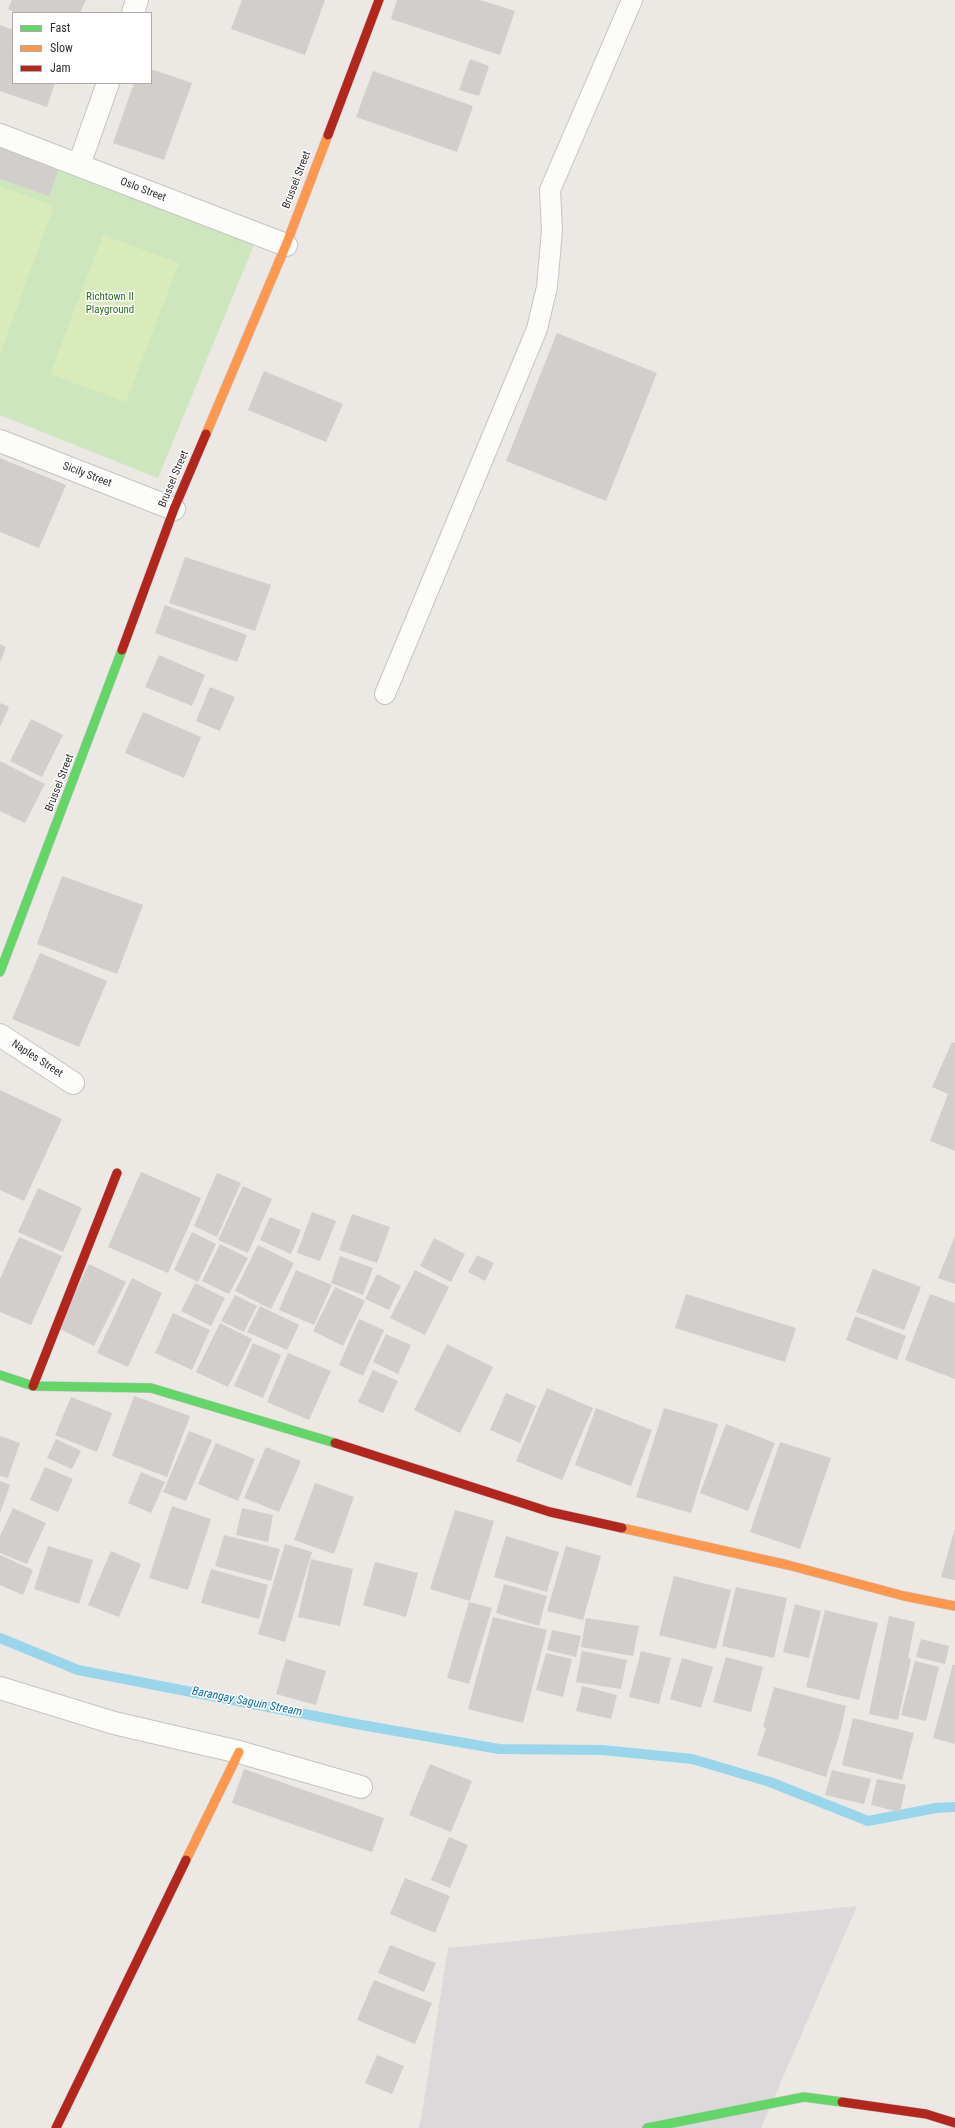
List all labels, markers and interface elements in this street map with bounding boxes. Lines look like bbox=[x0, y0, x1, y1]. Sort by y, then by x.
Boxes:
legend bbox=[12, 12, 152, 84]
text: Fast bbox=[50, 21, 70, 35]
text: Slow bbox=[50, 41, 73, 55]
text: Jam bbox=[50, 61, 71, 75]
street label: Brussel Street bbox=[280, 149, 314, 211]
street label: Oslo Street bbox=[118, 175, 168, 205]
park label: Richtown II Playground bbox=[86, 290, 134, 316]
street label: Brussel Street bbox=[156, 448, 192, 510]
street label: Sicily Street bbox=[61, 460, 113, 490]
street label: Brussel Street bbox=[43, 752, 77, 814]
street label: Naples Street bbox=[9, 1038, 65, 1080]
water label: Barangay Saguin Stream bbox=[191, 1684, 303, 1720]

